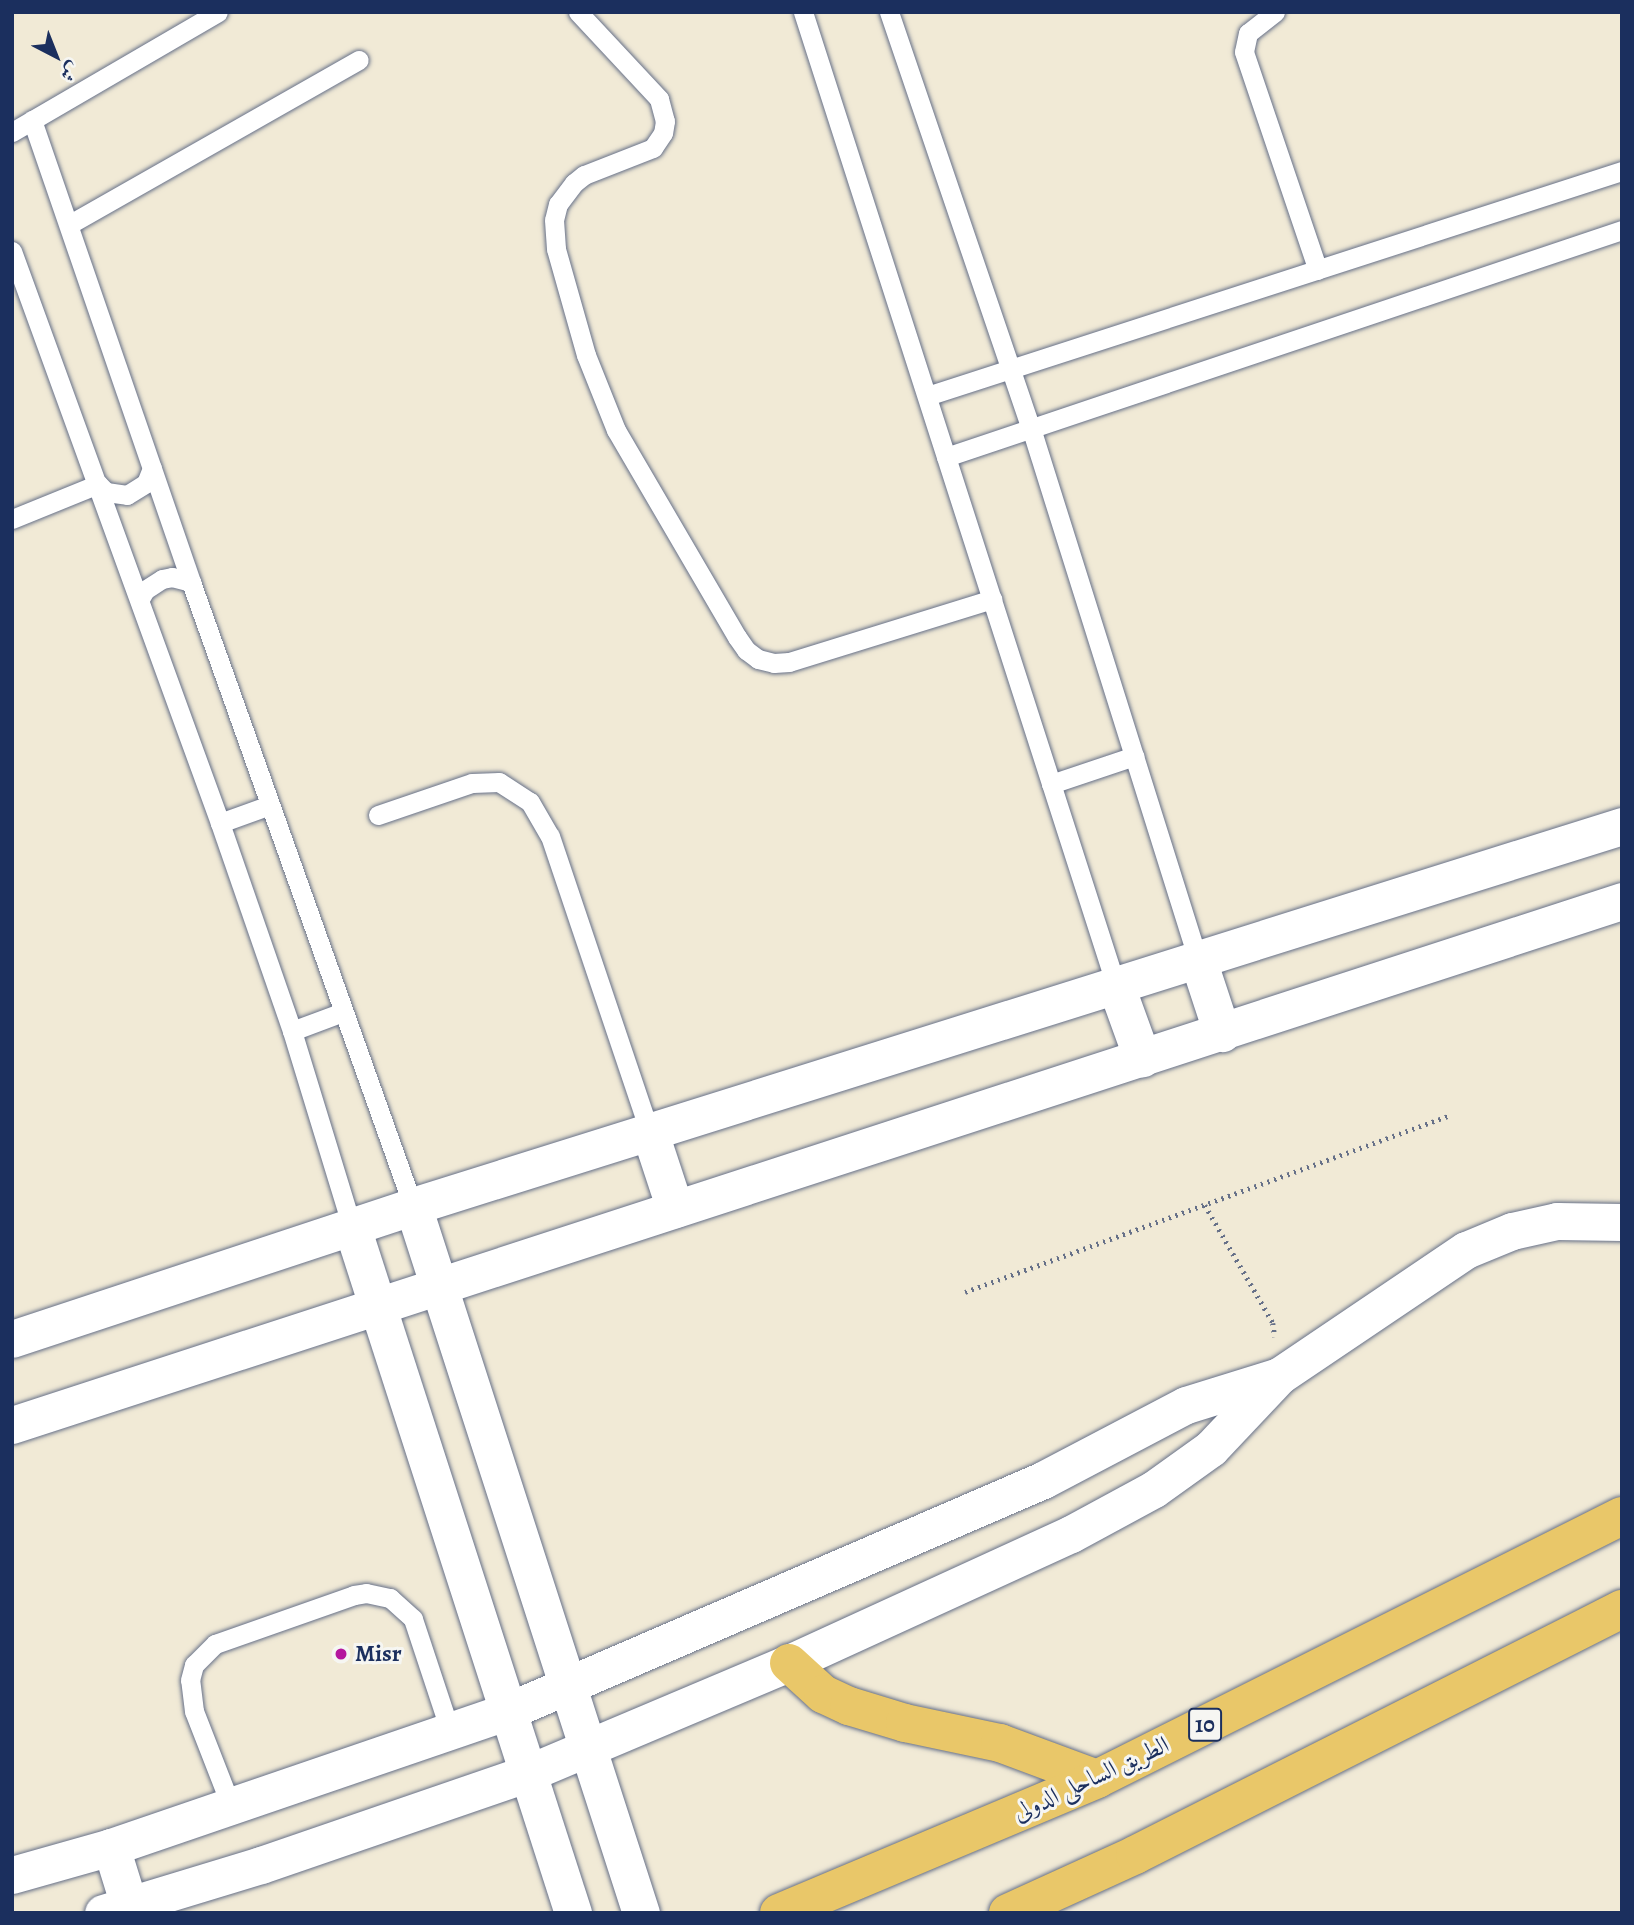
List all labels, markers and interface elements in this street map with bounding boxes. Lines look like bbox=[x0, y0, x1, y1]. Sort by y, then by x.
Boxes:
north arrow bbox=[21, 21, 91, 91]
text: ش bbox=[54, 56, 86, 88]
place label: Misr bbox=[355, 1640, 402, 1668]
marker: Misr bbox=[333, 1646, 349, 1662]
road number: 10 bbox=[1188, 1706, 1222, 1744]
street label: الطريق الساحلى الدولى bbox=[1009, 1730, 1173, 1828]

